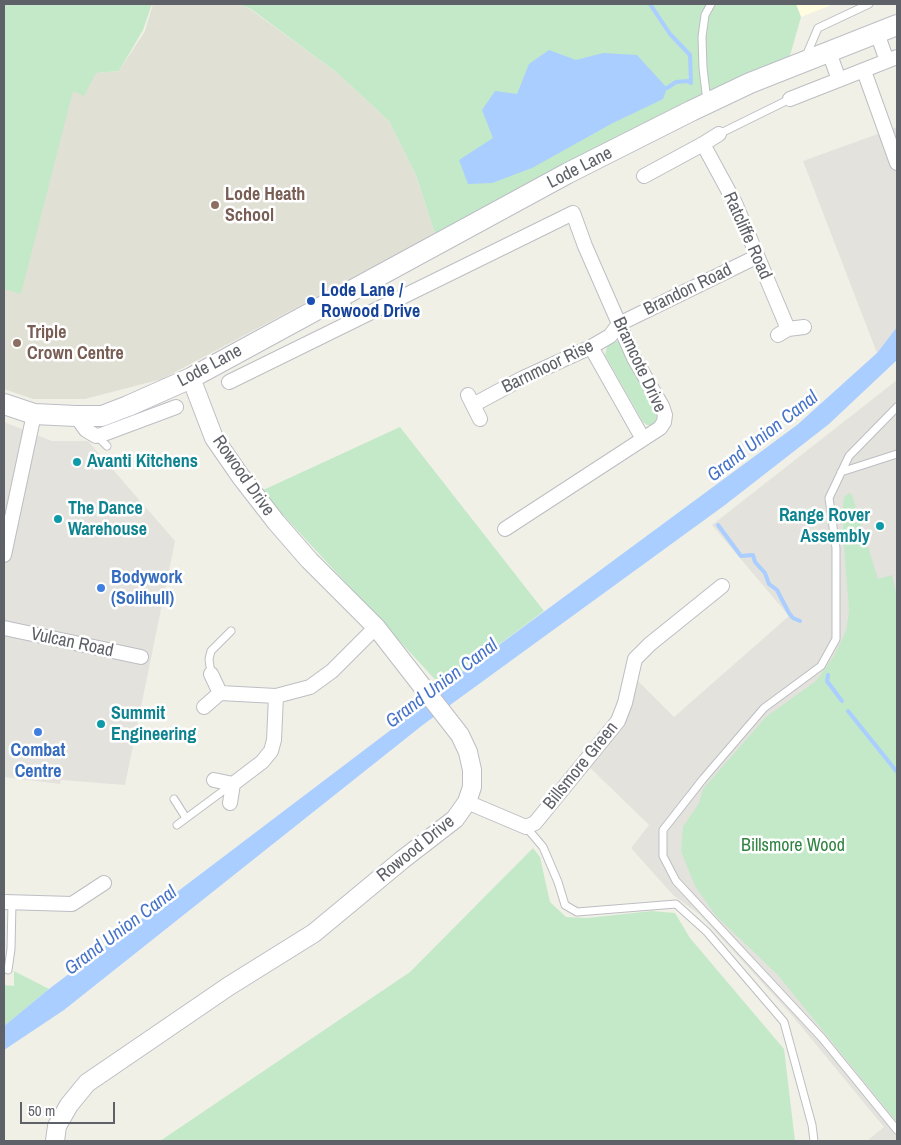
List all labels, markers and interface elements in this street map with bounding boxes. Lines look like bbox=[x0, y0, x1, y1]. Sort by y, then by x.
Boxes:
street label: Lode Lane bbox=[544, 143, 616, 193]
place label: Lode Heath School bbox=[225, 184, 305, 226]
street label: Ratcliffe Road bbox=[718, 189, 776, 283]
marker: Lode Heath School bbox=[209, 199, 221, 211]
street label: Brandon Road bbox=[640, 259, 736, 321]
place label: Lode Lane / Rowood Drive bbox=[321, 280, 420, 322]
marker: Lode Lane / Rowood Drive bbox=[305, 295, 317, 307]
street label: Bramcote Drive bbox=[608, 314, 670, 416]
place label: Triple Crown Centre bbox=[27, 322, 124, 364]
street label: Barnmoor Rise bbox=[499, 336, 597, 398]
marker: Triple Crown Centre bbox=[11, 337, 23, 349]
street label: Lode Lane bbox=[174, 340, 246, 392]
water label: Grand Union Canal bbox=[703, 387, 823, 487]
street label: Rowood Drive bbox=[207, 432, 279, 520]
place label: Avanti Kitchens bbox=[87, 451, 198, 473]
marker: Avanti Kitchens bbox=[71, 456, 83, 468]
place label: The Dance Warehouse bbox=[68, 498, 147, 540]
place label: Range Rover Assembly bbox=[779, 505, 870, 548]
marker: The Dance Warehouse bbox=[52, 513, 64, 525]
marker: Range Rover Assembly bbox=[874, 520, 886, 532]
place label: Bodywork (Solihull) bbox=[111, 567, 182, 610]
marker: Bodywork (Solihull) bbox=[95, 582, 107, 594]
street label: Vulcan Road bbox=[29, 624, 115, 662]
water label: Grand Union Canal bbox=[382, 635, 502, 733]
place label: Summit Engineering bbox=[111, 703, 196, 746]
marker: Summit Engineering bbox=[95, 718, 107, 730]
street label: Billsmore Green bbox=[539, 718, 623, 814]
marker: Combat Centre bbox=[32, 726, 44, 738]
place label: Combat Centre bbox=[11, 740, 65, 782]
street label: Rowood Drive bbox=[373, 811, 459, 887]
park label: Billsmore Wood bbox=[741, 835, 845, 857]
water label: Grand Union Canal bbox=[61, 882, 181, 980]
scale bar bbox=[22, 1092, 118, 1124]
text: 50 m bbox=[28, 1100, 55, 1121]

